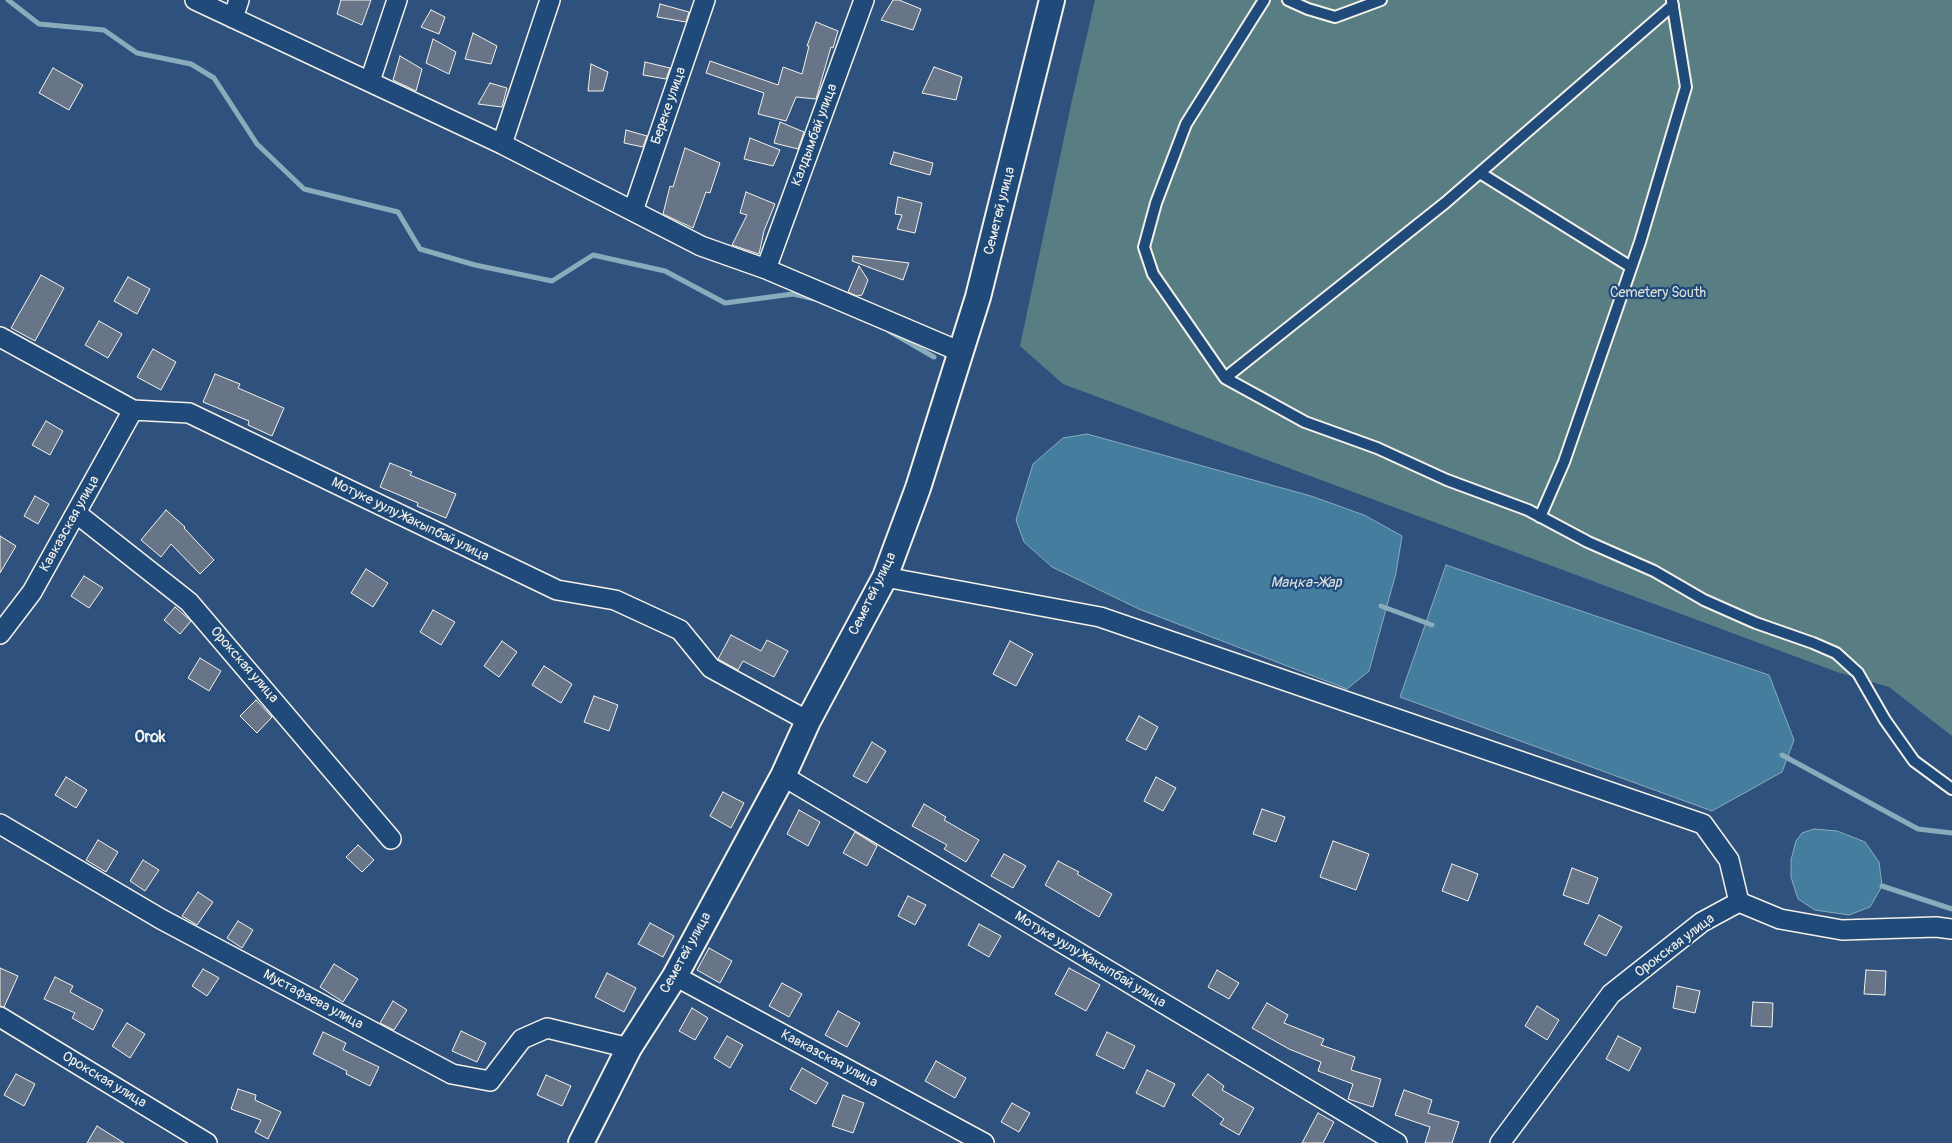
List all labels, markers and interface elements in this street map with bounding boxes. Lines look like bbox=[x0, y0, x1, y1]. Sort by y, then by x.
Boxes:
street label: Береке улица bbox=[648, 65, 690, 147]
street label: Калдымбай улица bbox=[789, 82, 841, 188]
street label: Семетей улица bbox=[981, 165, 1019, 257]
park label: Cemetery South bbox=[1610, 285, 1706, 301]
street label: Кавказская улица bbox=[37, 473, 103, 575]
street label: Мотуке уулу Жакыпбай улица bbox=[328, 474, 492, 566]
street label: Семетей улица bbox=[846, 550, 900, 638]
water label: Маңка-Жар bbox=[1271, 574, 1341, 592]
street label: Орокская улица bbox=[206, 623, 282, 707]
district label: Orok bbox=[135, 728, 165, 748]
street label: Мотуке уулу Жакыпбай улица bbox=[1011, 908, 1169, 1012]
street label: Семетей улица bbox=[657, 909, 715, 997]
street label: Орокская улица bbox=[1632, 911, 1718, 981]
street label: Мустафаева улица bbox=[260, 967, 366, 1033]
street label: Кавказская улица bbox=[778, 1026, 880, 1092]
street label: Орокская улица bbox=[59, 1048, 149, 1112]

